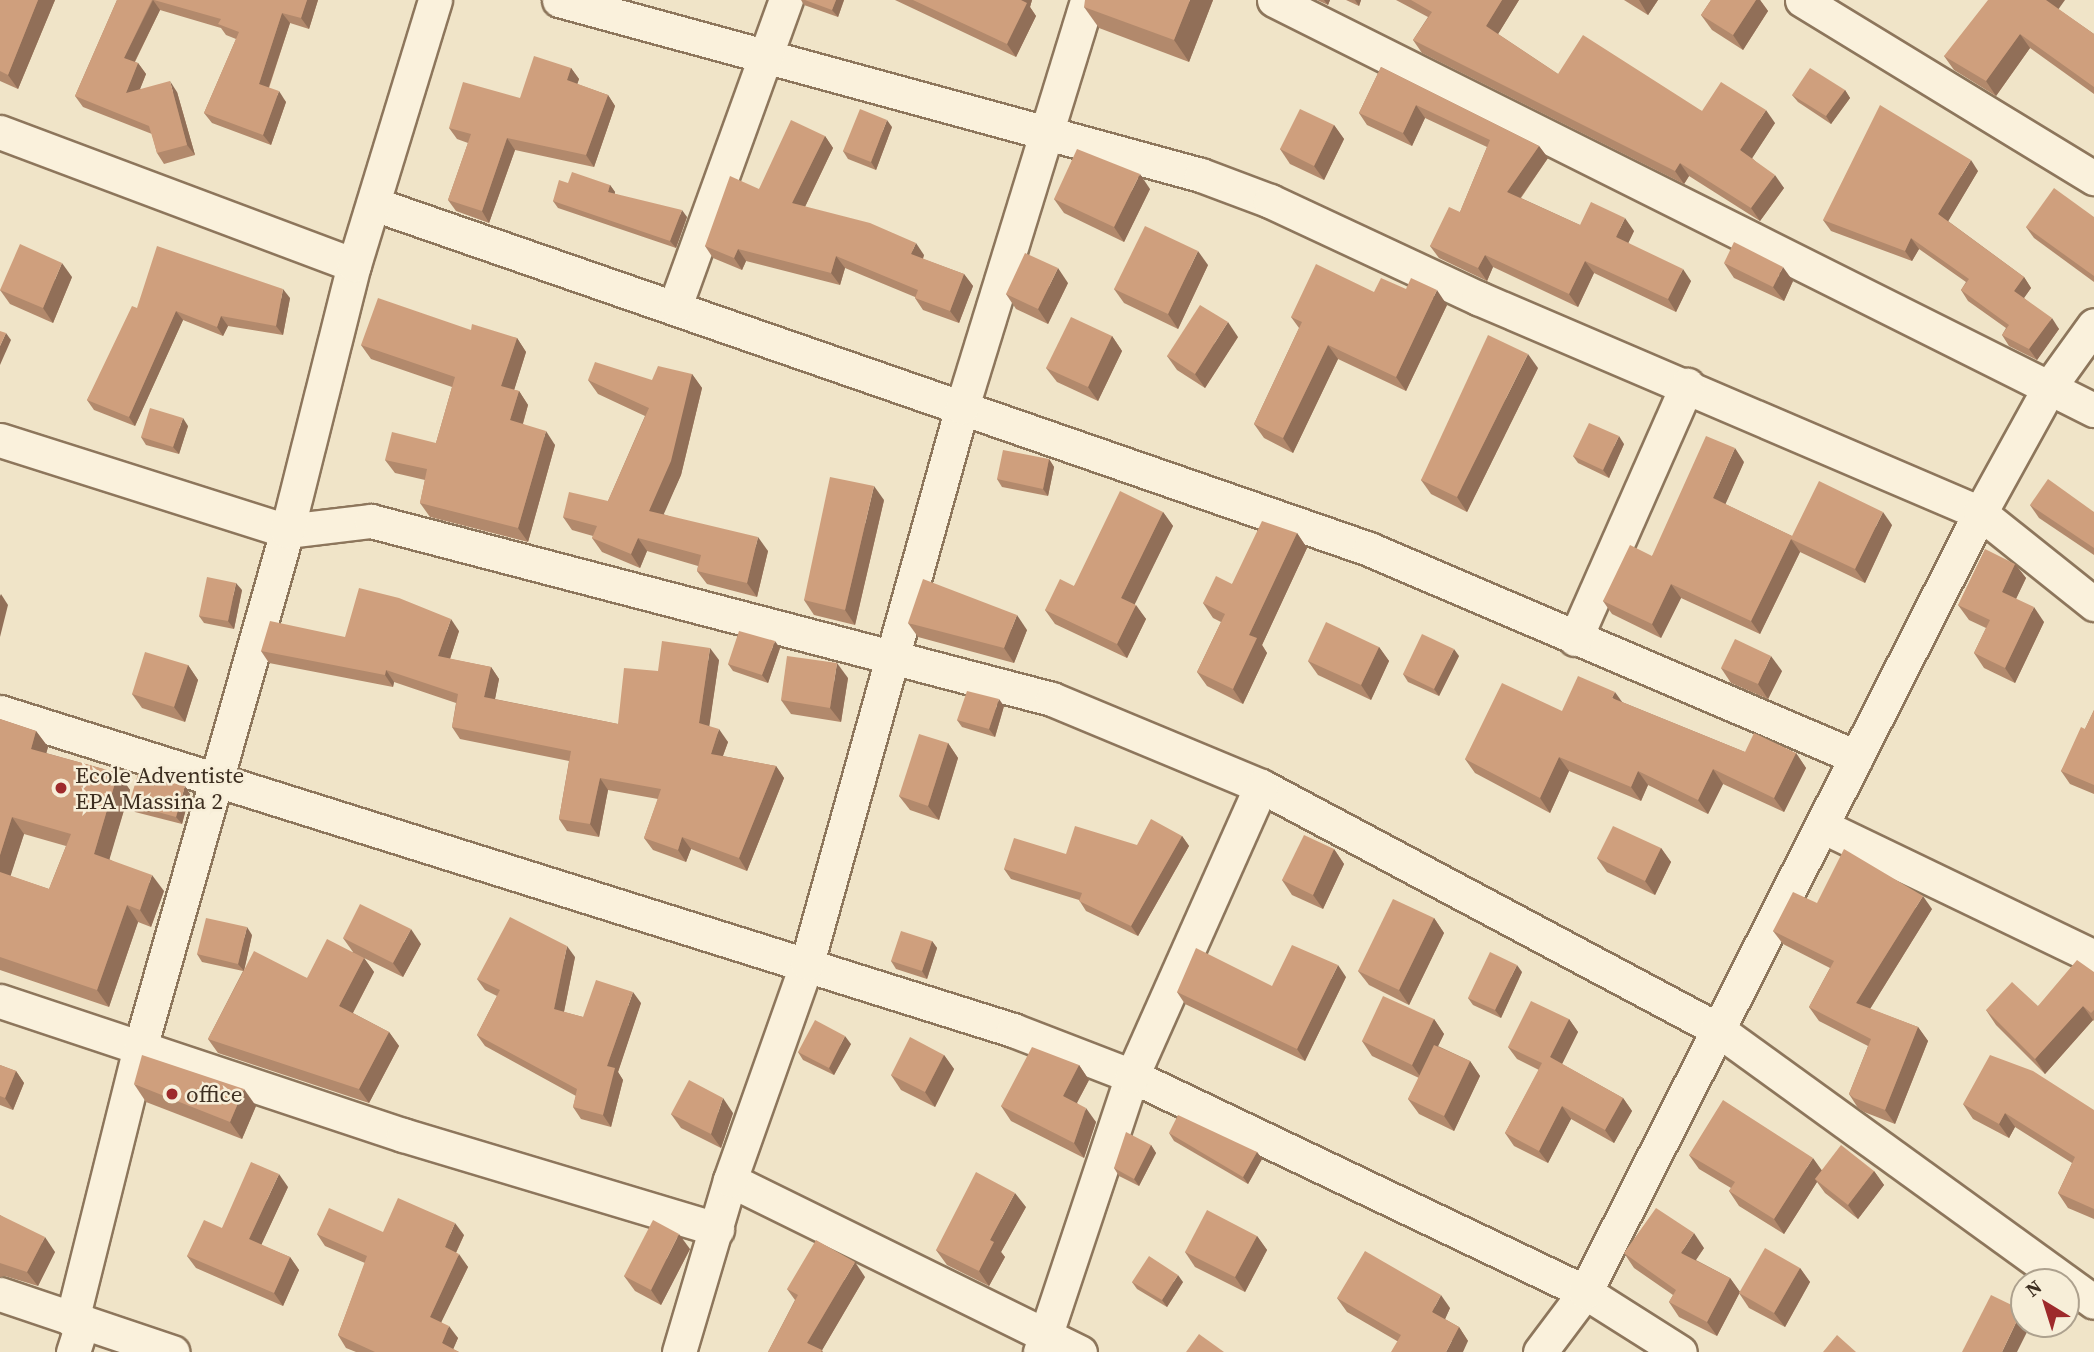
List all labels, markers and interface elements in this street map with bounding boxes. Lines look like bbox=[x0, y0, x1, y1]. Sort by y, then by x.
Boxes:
place label: Ecole Adventiste EPA Massina 2 bbox=[75, 761, 244, 815]
marker: Ecole Adventiste EPA Massina 2 bbox=[53, 780, 69, 796]
place label: office bbox=[186, 1080, 243, 1108]
marker: office bbox=[164, 1086, 180, 1102]
north arrow bbox=[2010, 1268, 2080, 1338]
text: N bbox=[2020, 1274, 2047, 1303]

